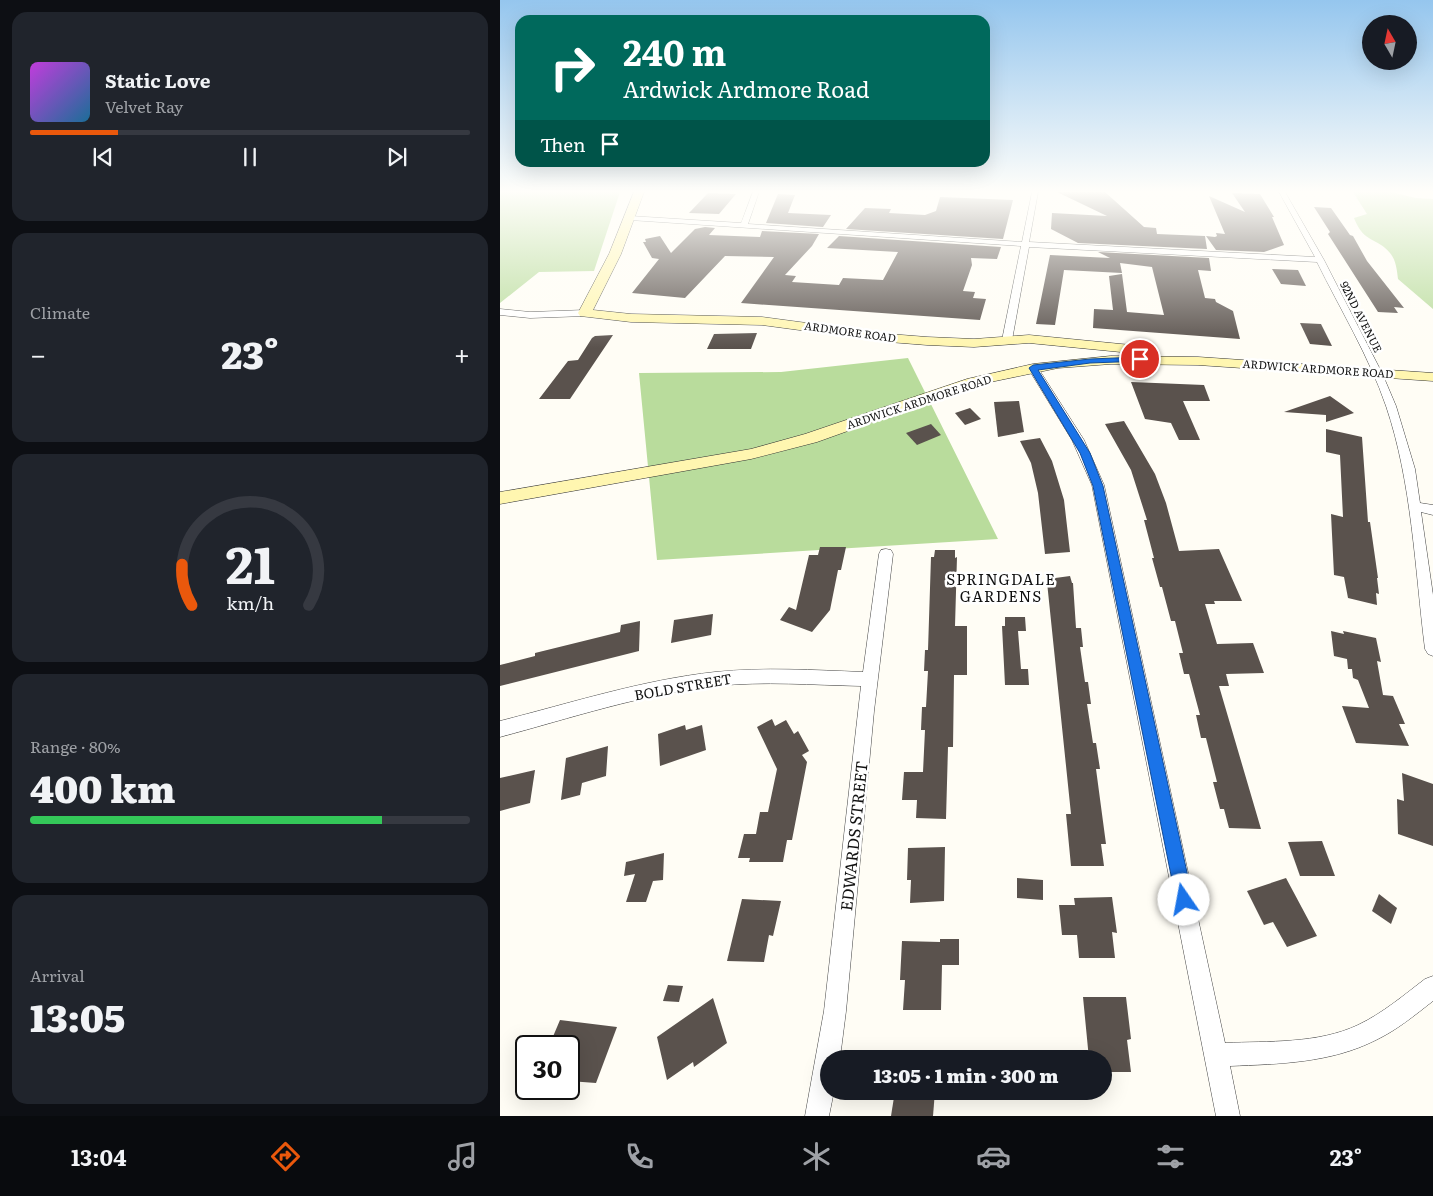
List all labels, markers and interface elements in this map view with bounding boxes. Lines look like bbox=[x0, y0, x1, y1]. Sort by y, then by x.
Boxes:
north arrow bbox=[1362, 15, 1418, 70]
map controls bbox=[1362, 15, 1417, 70]
text: 240 m bbox=[623, 25, 726, 77]
icon: right bbox=[540, 35, 605, 100]
text: Static Love bbox=[105, 66, 210, 94]
text: Ardwick Ardmore Road bbox=[623, 72, 869, 105]
text: Velvet Ray bbox=[105, 94, 183, 118]
text: Then bbox=[540, 130, 586, 158]
icon: arrive bbox=[596, 130, 624, 158]
icon: previous bbox=[89, 143, 117, 171]
icon: pause bbox=[236, 143, 264, 171]
icon: next bbox=[383, 143, 411, 171]
street label: 92ND AVENUE bbox=[1337, 278, 1387, 355]
text: Climate bbox=[30, 300, 90, 324]
street label: ARDMORE ROAD bbox=[803, 317, 897, 345]
text: 23° bbox=[221, 324, 279, 381]
text: − bbox=[30, 332, 46, 374]
text: + bbox=[454, 332, 470, 374]
pin bbox=[1119, 338, 1161, 380]
icon: arrive bbox=[1126, 345, 1154, 373]
street label: ARDWICK ARDMORE ROAD bbox=[1242, 355, 1394, 381]
street label: ARDWICK ARDMORE ROAD bbox=[844, 370, 993, 432]
text: 21 bbox=[225, 523, 275, 600]
district label: SPRINGDALE GARDENS bbox=[946, 567, 1056, 607]
text: km/h bbox=[226, 589, 274, 616]
street label: BOLD STREET bbox=[633, 668, 733, 704]
text: Range · 80% bbox=[30, 734, 121, 758]
text: 400 km bbox=[30, 758, 176, 815]
street label: EDWARDS STREET bbox=[833, 760, 873, 912]
position arrow bbox=[1157, 873, 1209, 925]
text: Arrival bbox=[30, 963, 85, 987]
text: 13:05 bbox=[30, 987, 125, 1044]
speed limit sign: 30 bbox=[515, 1035, 580, 1100]
text: 13:05 · 1 min · 300 m bbox=[873, 1061, 1059, 1089]
icon: directions bbox=[268, 1139, 303, 1174]
icon: music bbox=[445, 1139, 480, 1174]
icon: phone bbox=[622, 1139, 657, 1174]
icon: climate bbox=[799, 1139, 834, 1174]
icon: car bbox=[976, 1139, 1011, 1174]
icon: filters bbox=[1153, 1139, 1188, 1174]
text: 13:04 bbox=[71, 1140, 126, 1173]
text: 23° bbox=[1330, 1140, 1362, 1173]

